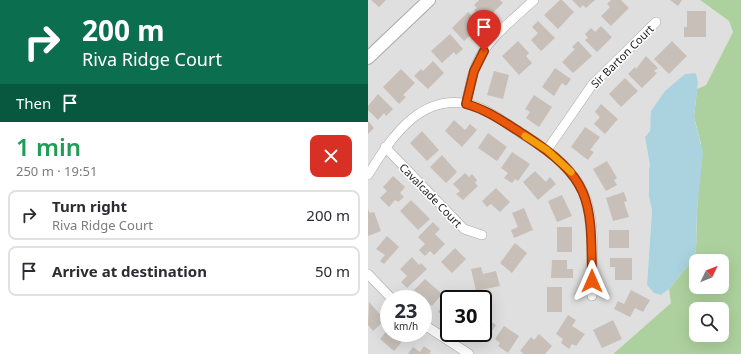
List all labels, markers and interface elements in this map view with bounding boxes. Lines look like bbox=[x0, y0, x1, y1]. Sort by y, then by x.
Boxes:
pin bbox=[467, 10, 501, 51]
text: 200 m bbox=[82, 11, 165, 49]
icon: right bbox=[16, 16, 68, 68]
icon: arrive bbox=[473, 16, 495, 38]
street label: Sir Barton Court bbox=[587, 21, 657, 91]
text: Riva Ridge Court bbox=[82, 47, 222, 71]
icon: arrive bbox=[59, 92, 81, 114]
text: Then bbox=[16, 93, 51, 113]
text: 1 min bbox=[16, 130, 81, 163]
button: close bbox=[310, 135, 352, 177]
street label: Cavalcade Court bbox=[396, 160, 466, 230]
text: 250 m · 19:51 bbox=[16, 162, 97, 180]
text: Turn right bbox=[52, 196, 127, 216]
icon: right bbox=[18, 204, 40, 226]
text: 200 m bbox=[306, 205, 350, 225]
text: Riva Ridge Court bbox=[52, 216, 153, 234]
north arrow bbox=[689, 254, 729, 294]
map controls bbox=[689, 254, 729, 342]
icon: arrive bbox=[18, 260, 40, 282]
position arrow bbox=[571, 260, 613, 302]
text: Arrive at destination bbox=[52, 261, 207, 281]
text: 50 m bbox=[315, 261, 350, 281]
speed limit sign: 30 bbox=[440, 290, 492, 342]
text: 23 bbox=[395, 297, 417, 324]
button: search bbox=[689, 302, 729, 342]
text: km/h bbox=[394, 319, 418, 333]

